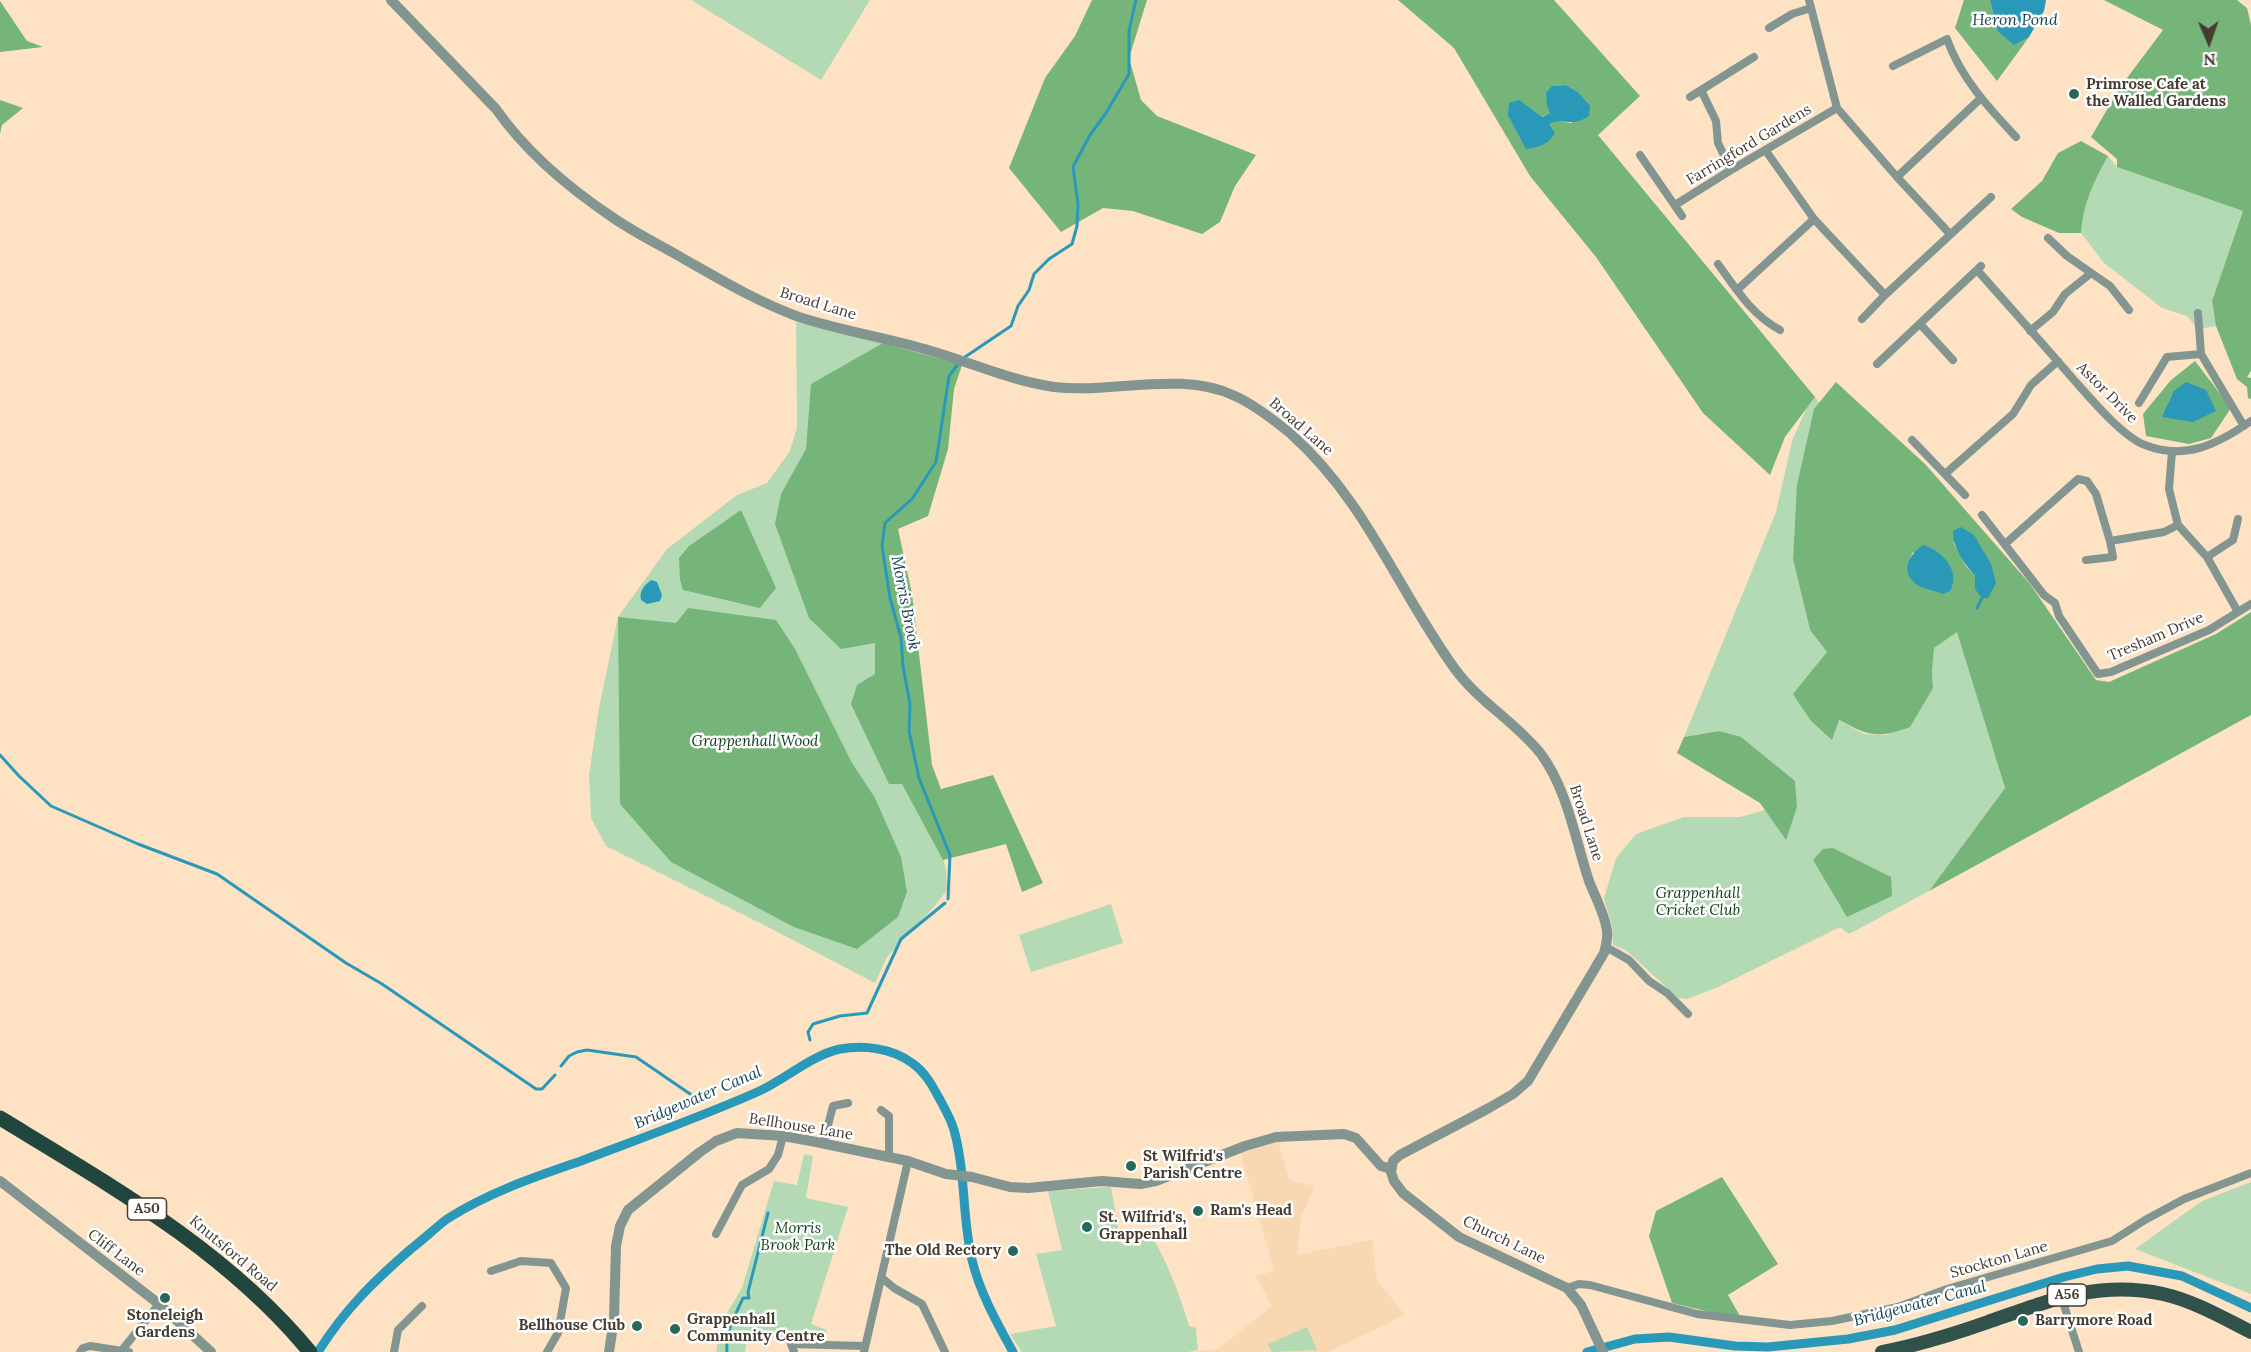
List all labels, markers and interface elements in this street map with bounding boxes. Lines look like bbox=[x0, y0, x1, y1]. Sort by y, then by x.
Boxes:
water label: Heron Pond bbox=[1972, 10, 2058, 30]
north arrow bbox=[2179, 12, 2239, 72]
text: N bbox=[2203, 50, 2216, 70]
place label: Primrose Cafe at the Walled Gardens bbox=[2086, 76, 2226, 111]
marker: Primrose Cafe at the Walled Gardens bbox=[2067, 87, 2081, 101]
street label: Farringford Gardens bbox=[1683, 101, 1815, 189]
street label: Broad Lane bbox=[778, 284, 858, 324]
street label: Astor Drive bbox=[2073, 359, 2141, 427]
street label: Broad Lane bbox=[1265, 394, 1337, 460]
water label: Morris Brook bbox=[886, 554, 924, 652]
street label: Tresham Drive bbox=[2105, 609, 2207, 665]
park label: Grappenhall Wood bbox=[692, 733, 818, 751]
street label: Broad Lane bbox=[1565, 783, 1607, 863]
park label: Grappenhall Cricket Club bbox=[1656, 885, 1740, 920]
water label: Bridgewater Canal bbox=[631, 1062, 765, 1134]
street label: Bellhouse Lane bbox=[748, 1110, 854, 1144]
place label: St Wilfrid's Parish Centre bbox=[1143, 1148, 1242, 1183]
marker: St Wilfrid's Parish Centre bbox=[1124, 1159, 1138, 1173]
road number: A50 bbox=[128, 1198, 166, 1220]
place label: Ram's Head bbox=[1210, 1202, 1292, 1220]
marker: Ram's Head bbox=[1191, 1204, 1205, 1218]
place label: St. Wilfrid's, Grappenhall bbox=[1099, 1209, 1187, 1244]
street label: Knutsford Road bbox=[185, 1212, 281, 1296]
street label: Church Lane bbox=[1460, 1212, 1548, 1268]
park label: Morris Brook Park bbox=[761, 1220, 835, 1255]
marker: St. Wilfrid's, Grappenhall bbox=[1080, 1220, 1094, 1234]
street label: Cliff Lane bbox=[84, 1226, 148, 1280]
street label: Stockton Lane bbox=[1948, 1237, 2050, 1283]
place label: The Old Rectory bbox=[885, 1242, 1001, 1260]
marker: The Old Rectory bbox=[1006, 1244, 1020, 1258]
water label: Bridgewater Canal bbox=[1852, 1277, 1988, 1331]
road number: A56 bbox=[2048, 1284, 2086, 1306]
marker: Stoneleigh Gardens bbox=[158, 1291, 172, 1305]
place label: Stoneleigh Gardens bbox=[127, 1307, 203, 1342]
place label: Grappenhall Community Centre bbox=[687, 1311, 825, 1346]
place label: Barrymore Road bbox=[2035, 1312, 2152, 1330]
marker: Barrymore Road bbox=[2016, 1314, 2030, 1328]
place label: Bellhouse Club bbox=[518, 1317, 625, 1335]
marker: Bellhouse Club bbox=[630, 1319, 644, 1333]
marker: Grappenhall Community Centre bbox=[668, 1322, 682, 1336]

